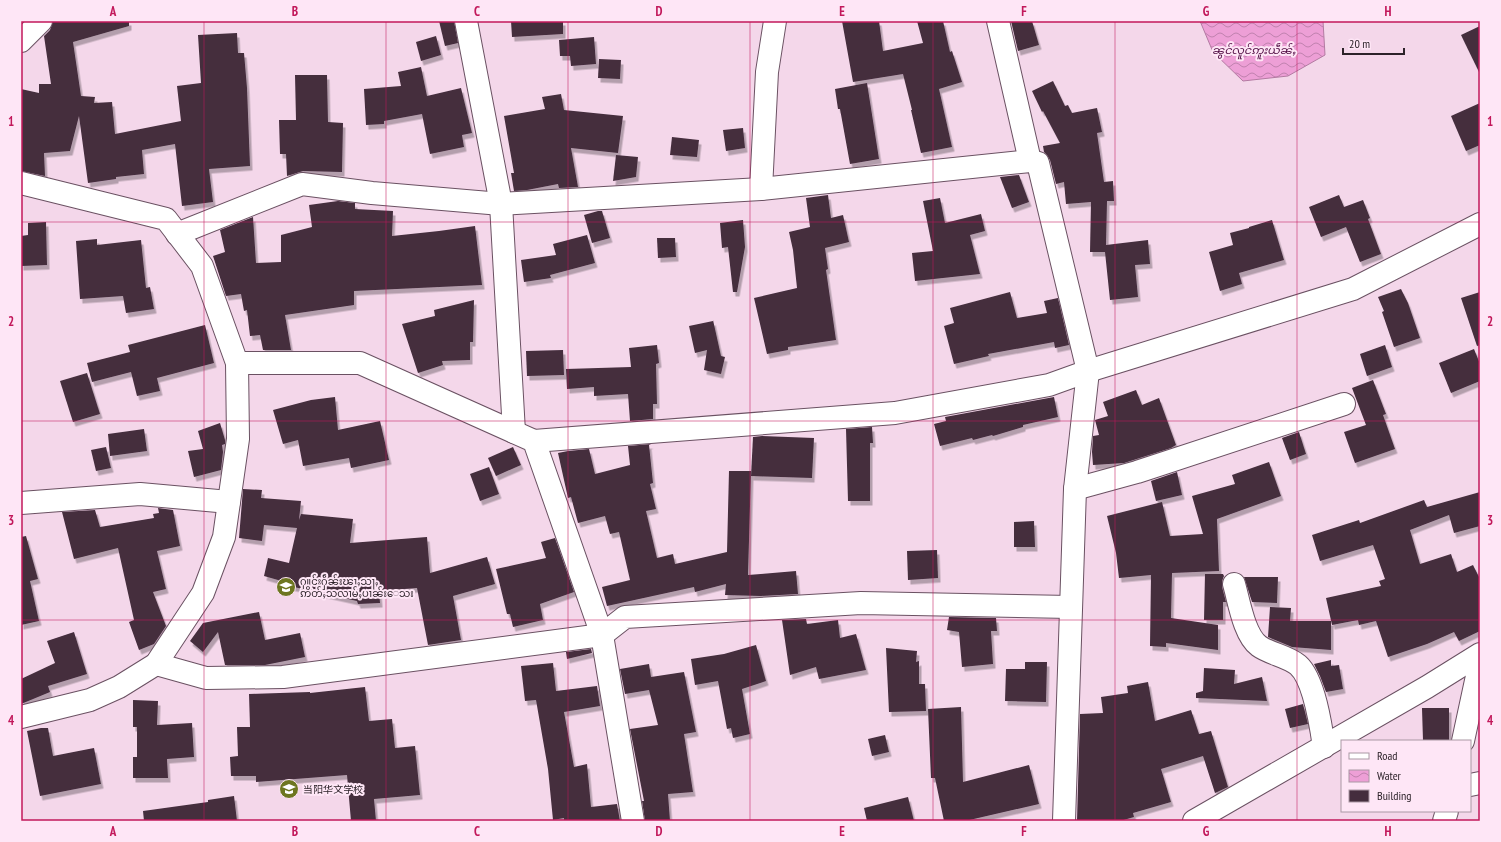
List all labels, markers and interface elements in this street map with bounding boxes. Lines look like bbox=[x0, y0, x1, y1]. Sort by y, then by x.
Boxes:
text: A bbox=[109, 3, 117, 20]
text: B bbox=[292, 3, 298, 20]
text: C bbox=[474, 3, 480, 20]
text: D bbox=[656, 3, 663, 20]
text: E bbox=[839, 3, 845, 20]
text: F bbox=[1021, 3, 1027, 20]
text: G bbox=[1203, 3, 1210, 20]
text: H bbox=[1385, 3, 1392, 20]
scale bar bbox=[1343, 30, 1404, 56]
text: 20 m bbox=[1349, 36, 1370, 51]
water label: ၼွင်လူင်ဢူးယဵၼ်ႇ bbox=[1212, 42, 1296, 60]
text: 1 bbox=[8, 113, 14, 130]
text: 1 bbox=[1487, 113, 1493, 130]
text: 2 bbox=[8, 313, 14, 330]
text: 2 bbox=[1487, 313, 1493, 330]
text: 3 bbox=[8, 512, 14, 529]
text: 3 bbox=[1487, 512, 1493, 529]
place label: ႁူင်းႁဵၼ်းၽႃႇသႃႇ ဢိတ်ႇသလၢမ်ႇပၢၼ်းေသး bbox=[300, 574, 414, 600]
school or university icon: ႁူင်းႁဵၼ်းၽႃႇသႃႇ ဢိတ်ႇသလၢမ်ႇပၢၼ်းေသး bbox=[275, 576, 297, 598]
text: 4 bbox=[8, 712, 15, 729]
text: 4 bbox=[1487, 712, 1494, 729]
legend bbox=[1341, 740, 1471, 812]
text: Road bbox=[1377, 748, 1397, 763]
text: Water bbox=[1377, 768, 1402, 783]
school or university icon: 当阳华文学校 bbox=[278, 778, 300, 800]
place label: 当阳华文学校 bbox=[303, 783, 363, 796]
text: Building bbox=[1377, 788, 1412, 803]
text: A bbox=[109, 823, 117, 840]
text: B bbox=[292, 823, 298, 840]
text: C bbox=[474, 823, 480, 840]
text: D bbox=[656, 823, 663, 840]
text: E bbox=[839, 823, 845, 840]
text: F bbox=[1021, 823, 1027, 840]
text: G bbox=[1203, 823, 1210, 840]
text: H bbox=[1385, 823, 1392, 840]

